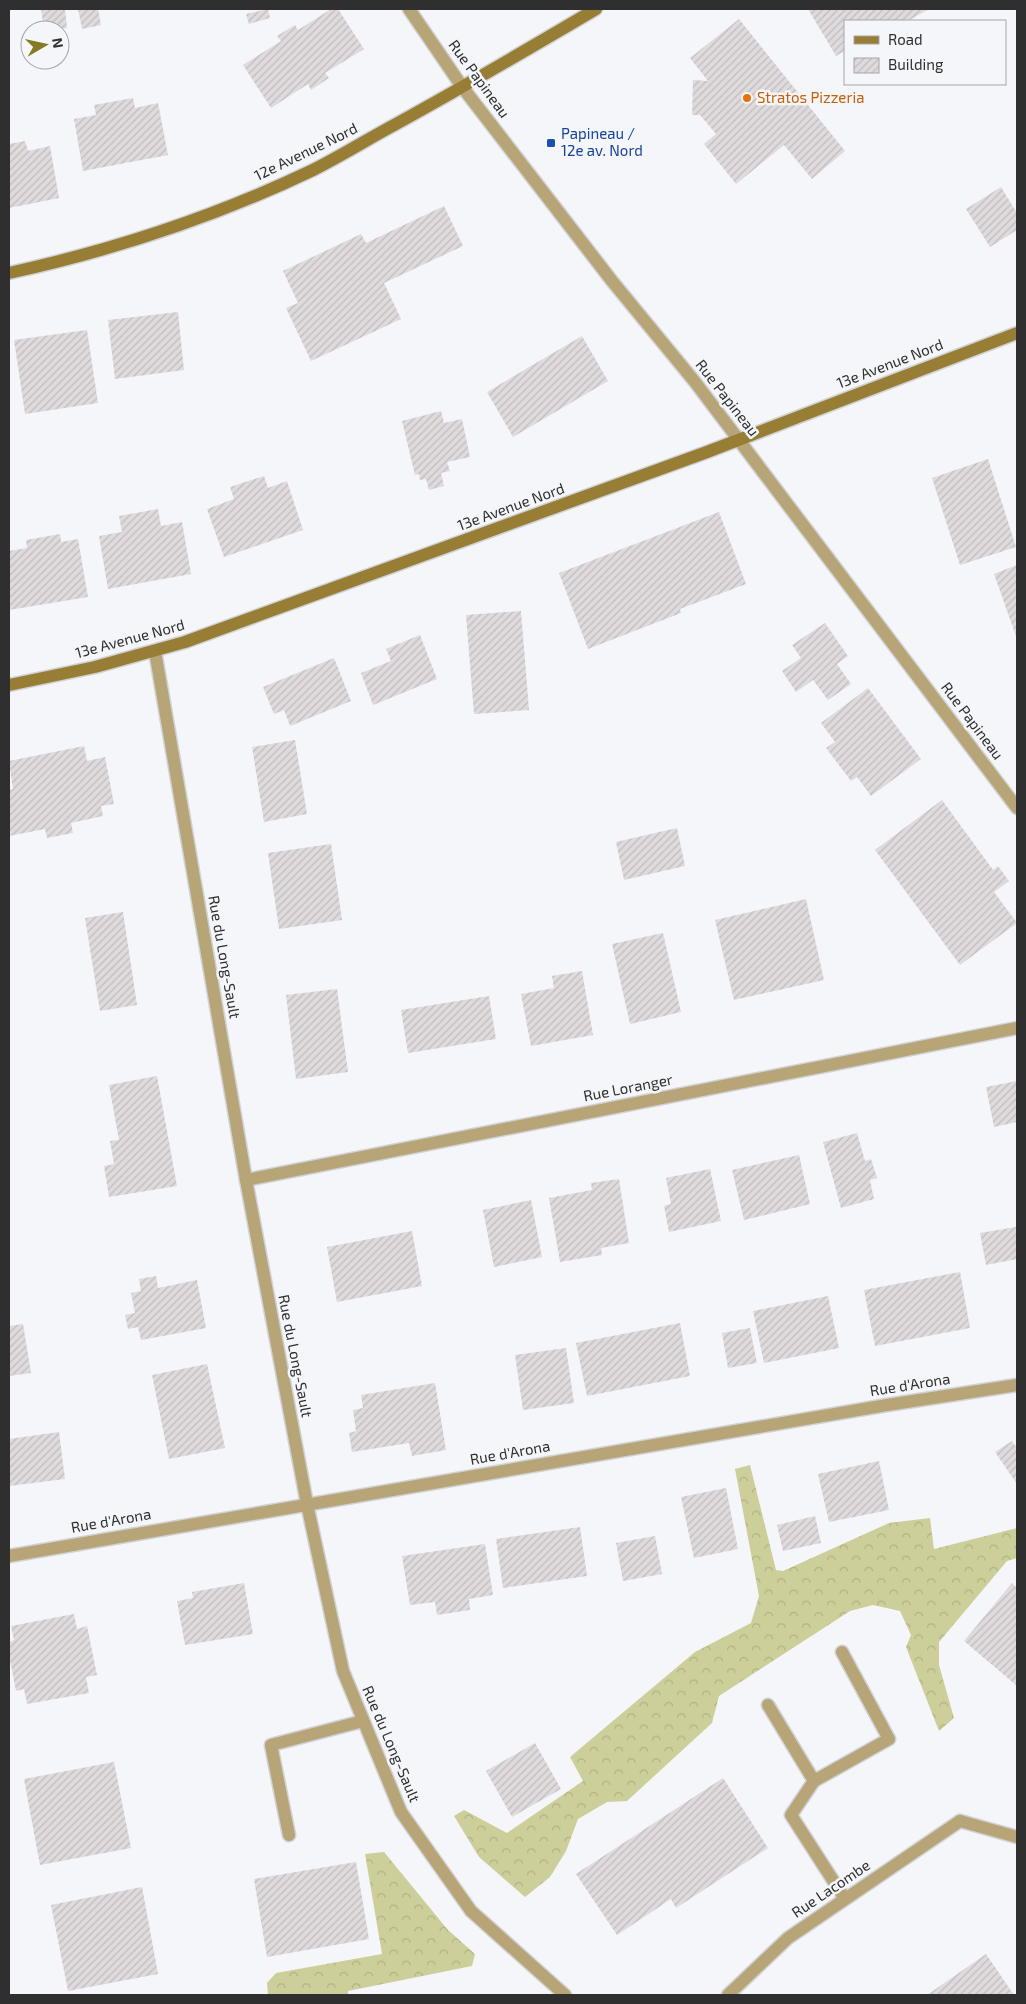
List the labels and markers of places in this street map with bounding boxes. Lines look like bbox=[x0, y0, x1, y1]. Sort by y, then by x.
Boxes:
place label: Stratos Pizzeria bbox=[757, 88, 864, 106]
marker: Stratos Pizzeria bbox=[741, 92, 753, 104]
place label: Papineau / 12e av. Nord bbox=[561, 124, 643, 159]
marker: Papineau / 12e av. Nord bbox=[545, 137, 557, 149]

